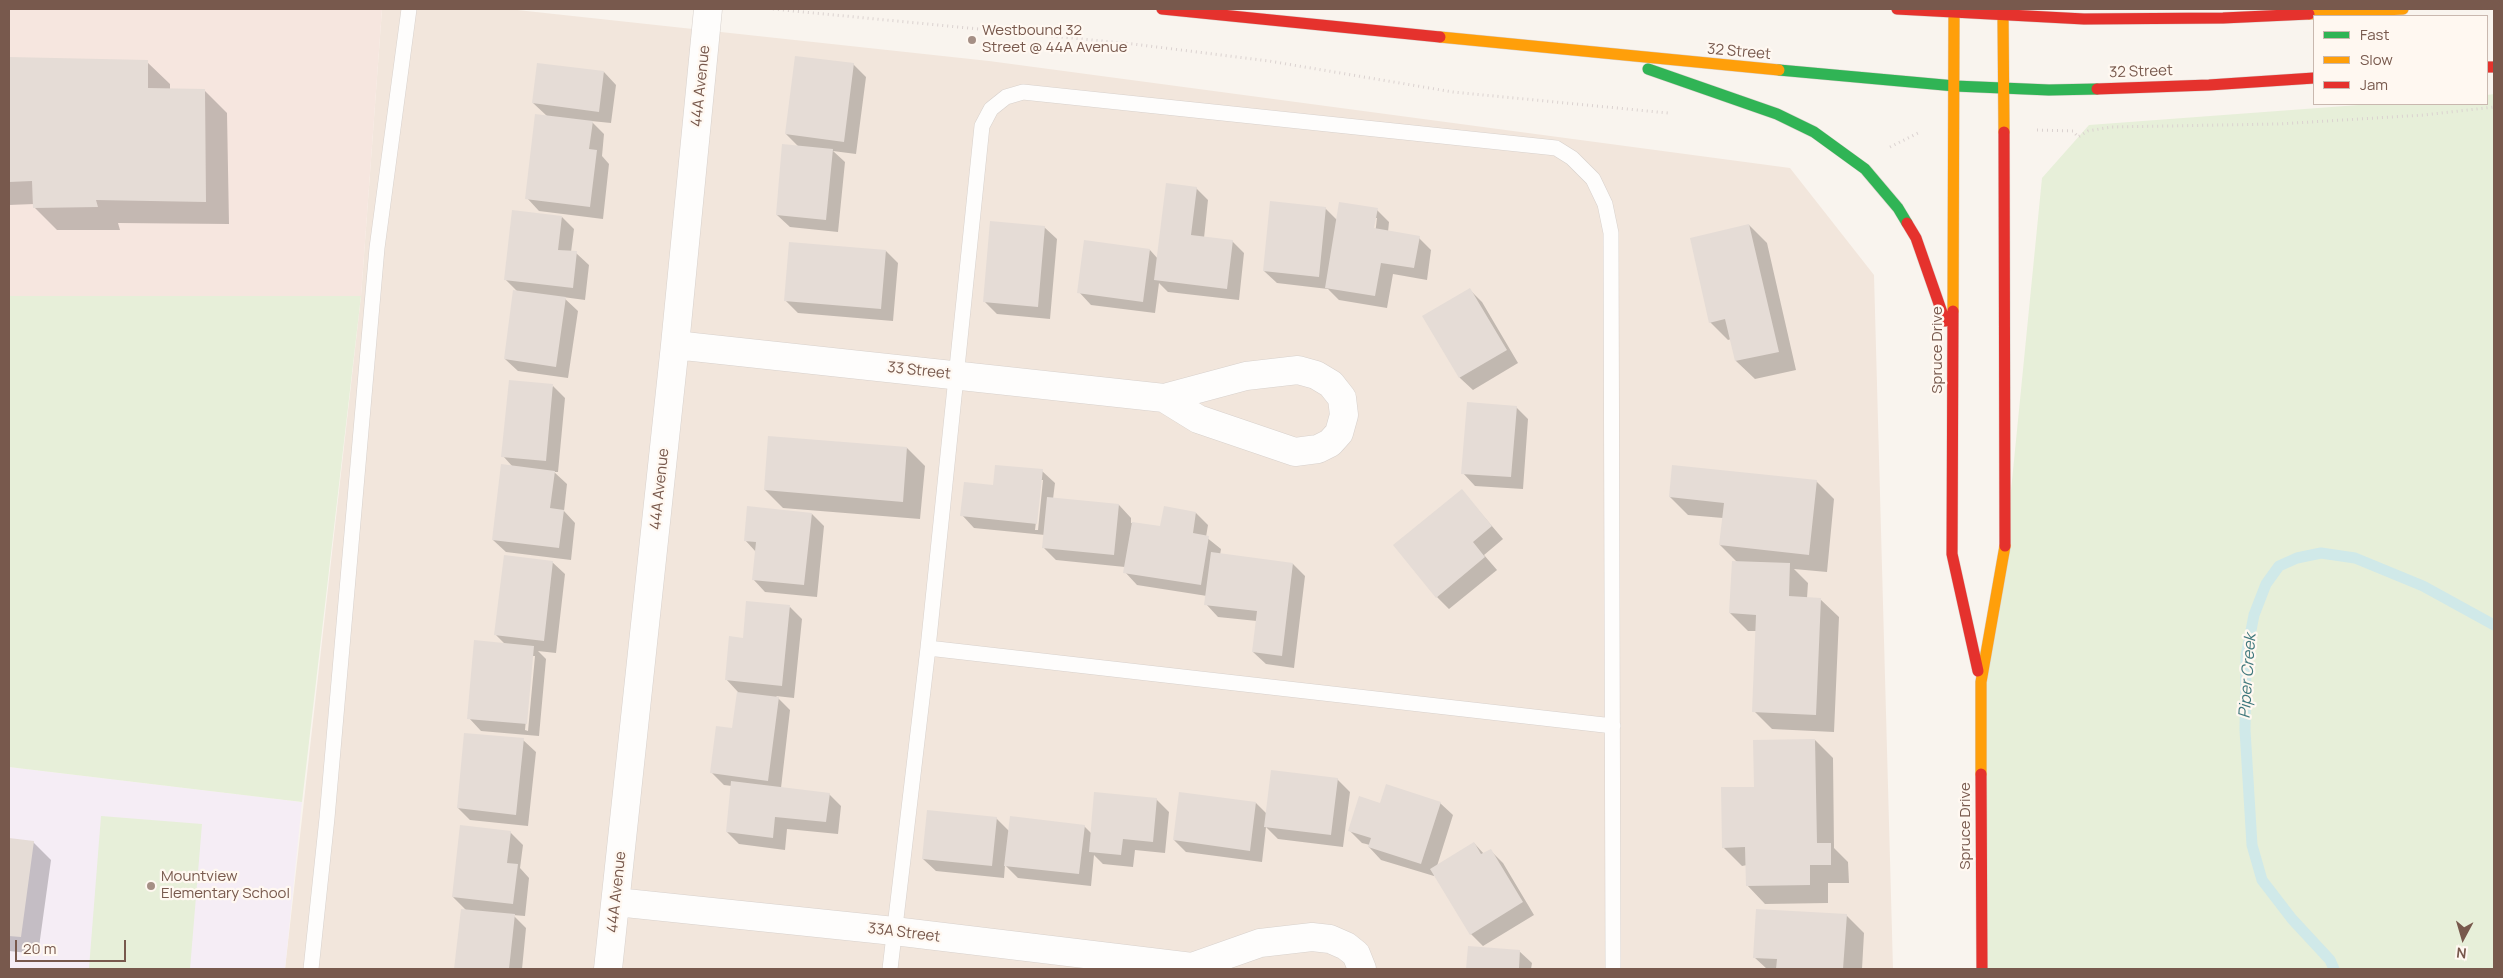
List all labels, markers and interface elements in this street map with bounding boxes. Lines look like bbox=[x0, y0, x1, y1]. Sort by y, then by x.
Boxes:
legend bbox=[2313, 15, 2488, 105]
place label: Westbound 32 Street @ 44A Avenue bbox=[982, 22, 1127, 57]
text: Fast bbox=[2360, 24, 2389, 45]
marker: Westbound 32 Street @ 44A Avenue bbox=[966, 34, 978, 46]
street label: 32 Street bbox=[1706, 40, 1772, 64]
street label: 44A Avenue bbox=[688, 44, 714, 128]
text: Slow bbox=[2360, 49, 2393, 70]
street label: 32 Street bbox=[2109, 62, 2173, 82]
text: Jam bbox=[2360, 74, 2388, 95]
street label: Spruce Drive bbox=[1929, 306, 1947, 394]
street label: 33 Street bbox=[886, 359, 952, 383]
street label: 44A Avenue bbox=[647, 447, 673, 531]
water label: Piper Creek bbox=[2235, 633, 2261, 719]
street label: Spruce Drive bbox=[1957, 782, 1975, 870]
street label: 44A Avenue bbox=[604, 850, 630, 934]
place label: Mountview Elementary School bbox=[161, 868, 290, 903]
marker: Mountview Elementary School bbox=[145, 880, 157, 892]
north arrow bbox=[2438, 913, 2488, 963]
street label: 33A Street bbox=[867, 920, 941, 946]
scale bar bbox=[18, 930, 129, 962]
text: 20 m bbox=[23, 938, 56, 959]
text: N bbox=[2455, 943, 2467, 963]

